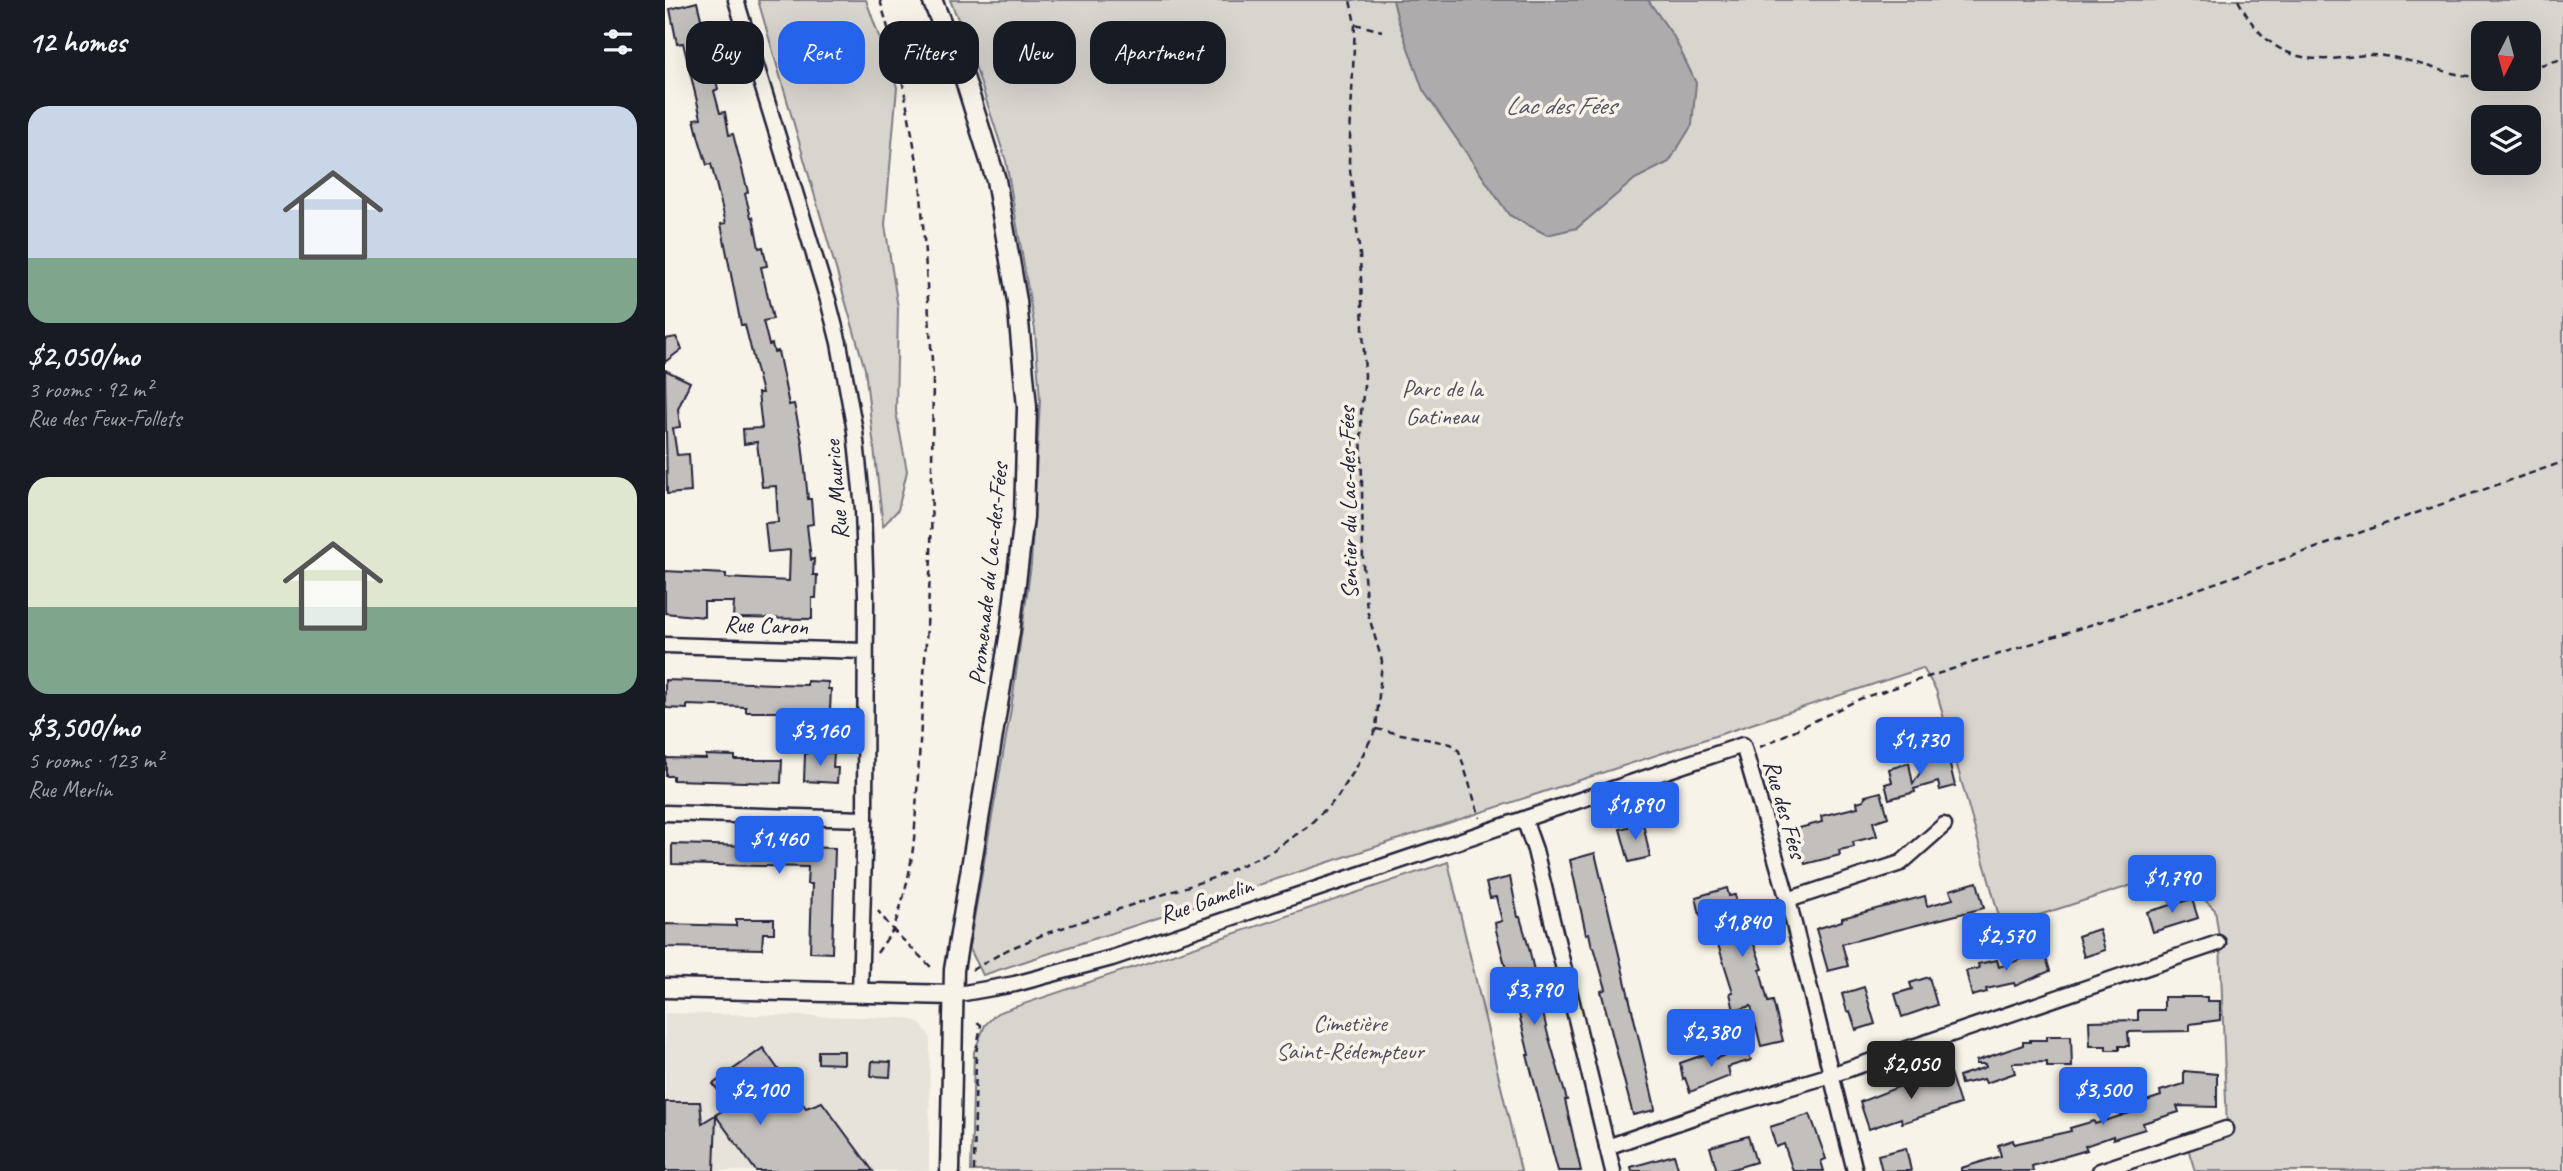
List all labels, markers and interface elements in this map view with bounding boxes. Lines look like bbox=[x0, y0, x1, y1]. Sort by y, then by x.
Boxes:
chip: Buy bbox=[686, 21, 764, 84]
chip: Rent bbox=[778, 21, 865, 84]
chip: Filters bbox=[879, 21, 979, 84]
chip: New bbox=[993, 21, 1076, 84]
chip: Apartment bbox=[1090, 21, 1226, 84]
north arrow bbox=[2471, 21, 2541, 91]
map controls bbox=[2471, 21, 2541, 175]
text: 12 homes bbox=[28, 23, 126, 61]
icon: filters bbox=[599, 23, 637, 61]
water label: Lac des Fées bbox=[1505, 89, 1620, 122]
button: layers bbox=[2471, 105, 2541, 175]
icon: home bbox=[270, 152, 396, 278]
text: $2,050/mo bbox=[28, 337, 139, 375]
park label: Parc de la Gatineau bbox=[1402, 373, 1484, 431]
text: 3 rooms · 92 m² bbox=[28, 375, 152, 404]
text: Rue des Feux-Follets bbox=[28, 404, 181, 433]
street label: Sentier du Lac-des-Fées bbox=[1331, 404, 1365, 599]
street label: Rue Maurice bbox=[817, 437, 855, 541]
street label: Promenade du Lac-des-Fées bbox=[961, 459, 1015, 687]
icon: home bbox=[270, 523, 396, 649]
street label: Rue Caron bbox=[724, 609, 809, 641]
text: $3,500/mo bbox=[28, 708, 139, 746]
pin: $3,160 bbox=[763, 708, 877, 768]
text: $3,160 bbox=[792, 716, 848, 745]
pin: $1,730 bbox=[1863, 718, 1977, 777]
text: $1,730 bbox=[1892, 725, 1948, 754]
text: 5 rooms · 123 m² bbox=[28, 746, 163, 775]
street label: Rue des Fées bbox=[1757, 757, 1814, 864]
text: Rue Merlin bbox=[28, 775, 112, 804]
pin: $1,890 bbox=[1578, 782, 1692, 842]
text: $1,890 bbox=[1607, 790, 1663, 819]
pin: $1,460 bbox=[722, 816, 836, 876]
text: $1,460 bbox=[751, 824, 807, 853]
pin: $1,790 bbox=[2115, 856, 2229, 915]
text: $1,790 bbox=[2144, 863, 2200, 892]
street label: Rue Gamelin bbox=[1155, 870, 1258, 930]
pin: $1,840 bbox=[1685, 900, 1799, 959]
text: $1,840 bbox=[1714, 907, 1770, 936]
pin: $2,570 bbox=[1949, 914, 2063, 973]
text: $2,570 bbox=[1978, 921, 2034, 950]
pin: $3,790 bbox=[1477, 968, 1591, 1027]
text: $3,790 bbox=[1506, 975, 1562, 1004]
park label: Cimetière Saint-Rédempteur bbox=[1276, 1008, 1426, 1066]
pin: $2,380 bbox=[1654, 1010, 1768, 1069]
text: $2,380 bbox=[1683, 1017, 1739, 1046]
pin: $2,050 bbox=[1854, 1042, 1968, 1101]
text: $2,050 bbox=[1883, 1049, 1939, 1078]
pin: $2,100 bbox=[703, 1068, 817, 1127]
pin: $3,500 bbox=[2046, 1068, 2160, 1127]
text: $2,100 bbox=[732, 1075, 788, 1104]
text: $3,500 bbox=[2075, 1075, 2131, 1104]

